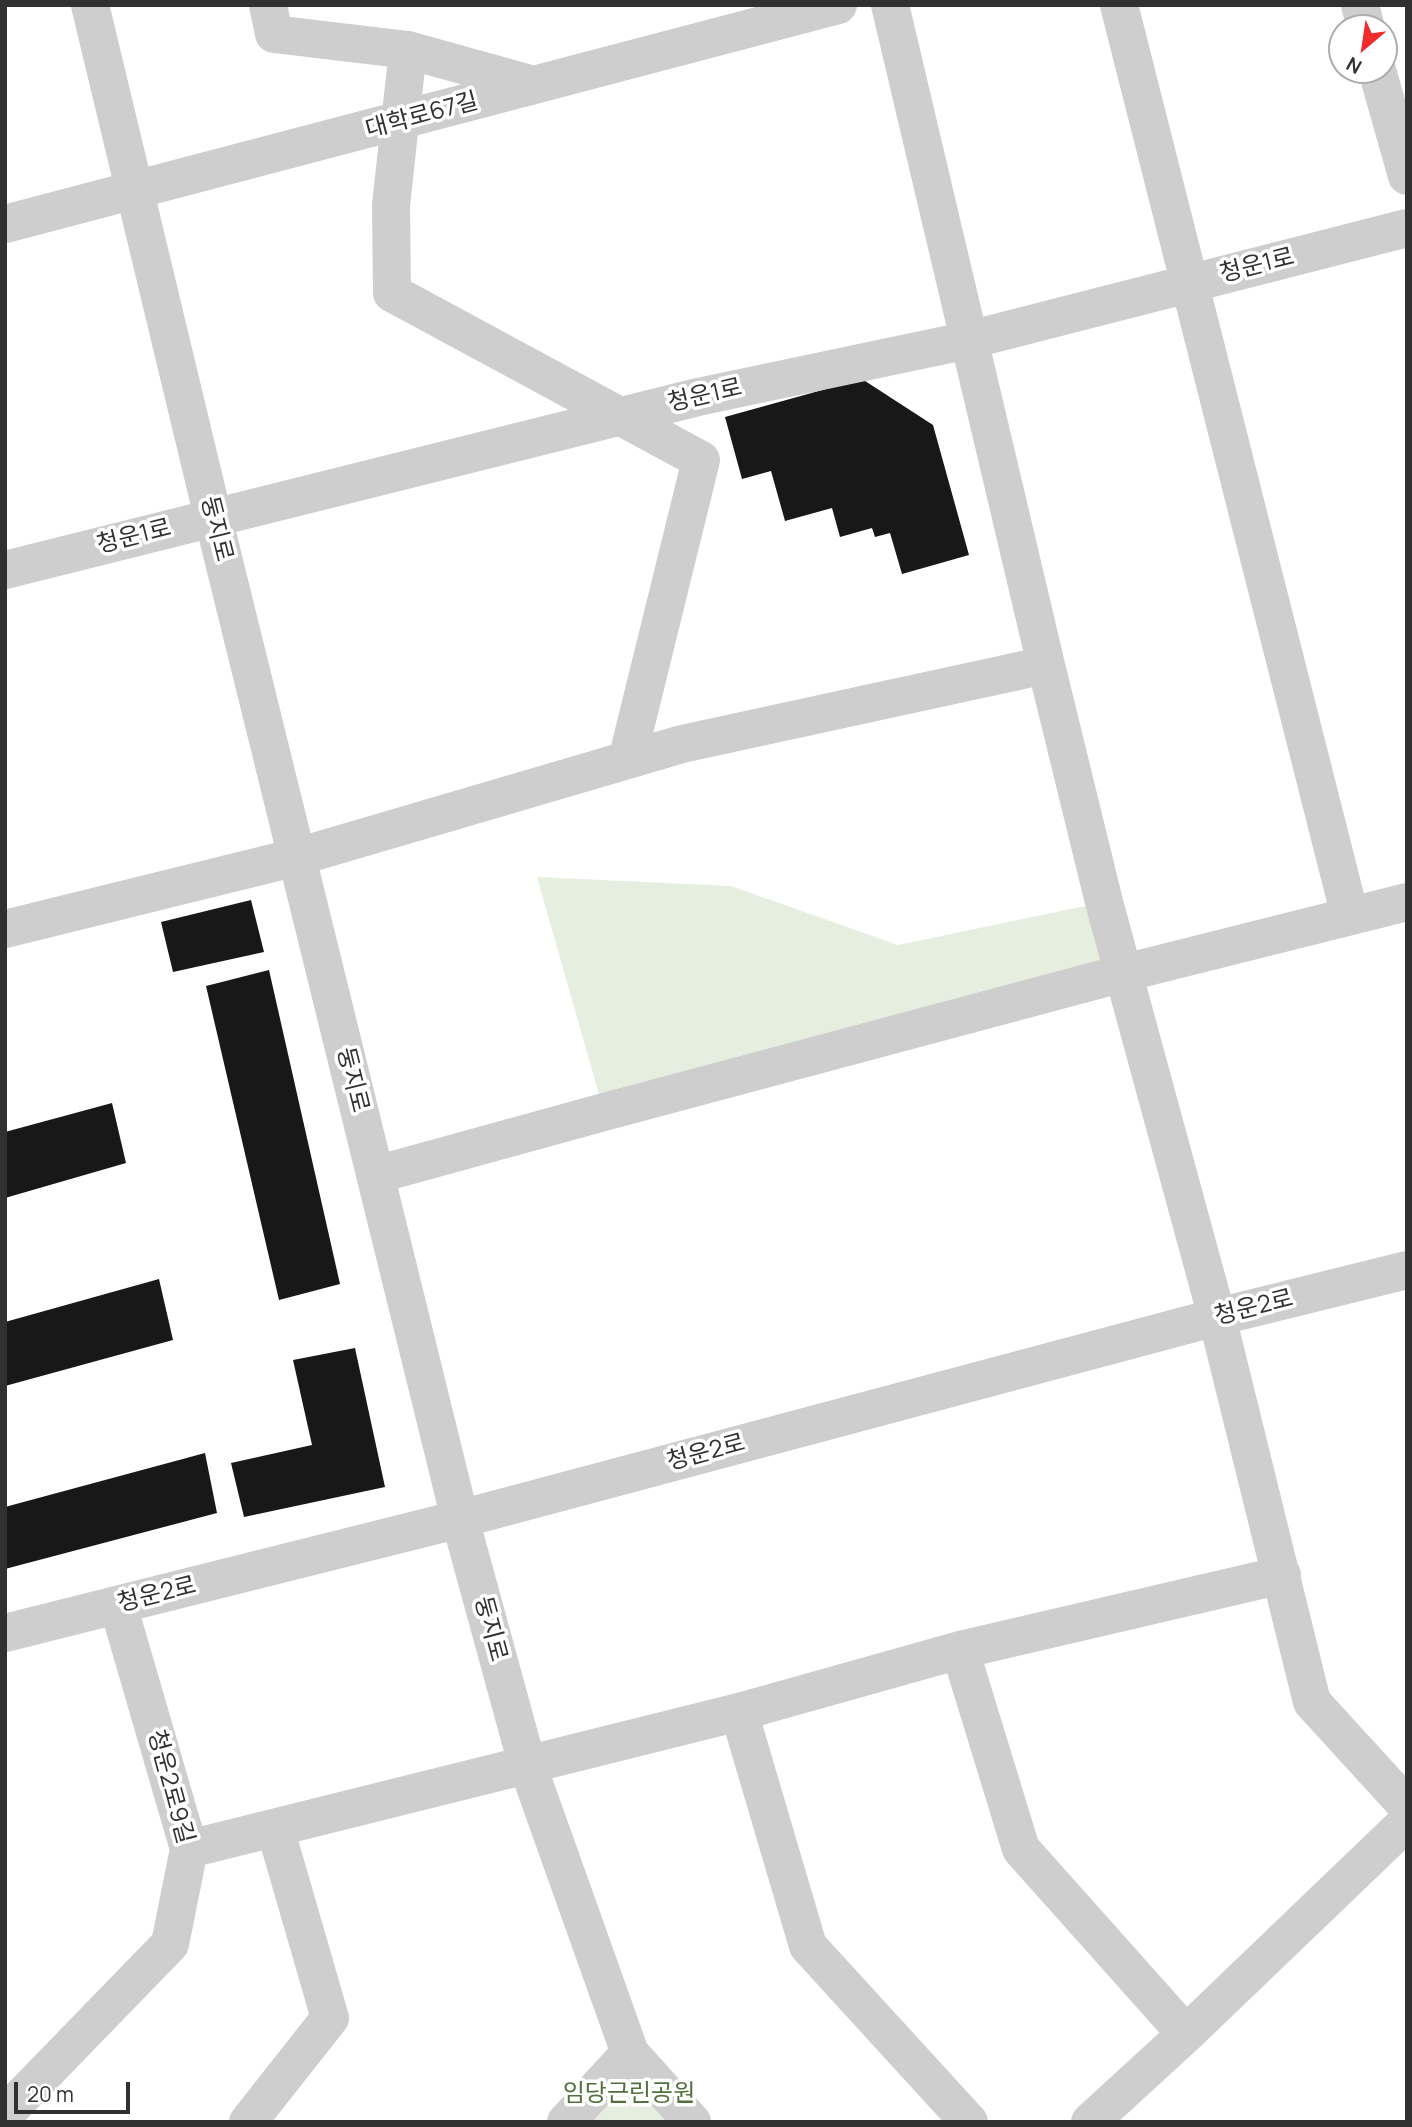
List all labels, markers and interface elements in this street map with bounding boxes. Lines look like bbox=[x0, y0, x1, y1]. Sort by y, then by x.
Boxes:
north arrow bbox=[1328, 14, 1398, 84]
text: N bbox=[1342, 51, 1366, 80]
street label: 대학로67길 bbox=[363, 87, 481, 145]
street label: 청운1로 bbox=[1217, 243, 1297, 289]
street label: 청운1로 bbox=[665, 373, 745, 419]
street label: 둥지로 bbox=[194, 493, 238, 565]
street label: 청운1로 bbox=[94, 514, 174, 560]
street label: 둥지로 bbox=[330, 1044, 374, 1116]
street label: 청운2로 bbox=[1212, 1284, 1296, 1332]
street label: 청운2로 bbox=[664, 1429, 748, 1477]
street label: 청운2로 bbox=[115, 1571, 199, 1619]
street label: 둥지로 bbox=[468, 1593, 512, 1665]
street label: 청운2로9길 bbox=[141, 1727, 199, 1847]
scale bar bbox=[18, 2068, 133, 2112]
text: 20 m bbox=[27, 2080, 74, 2108]
park label: 임당근린공원 bbox=[563, 2080, 695, 2108]

